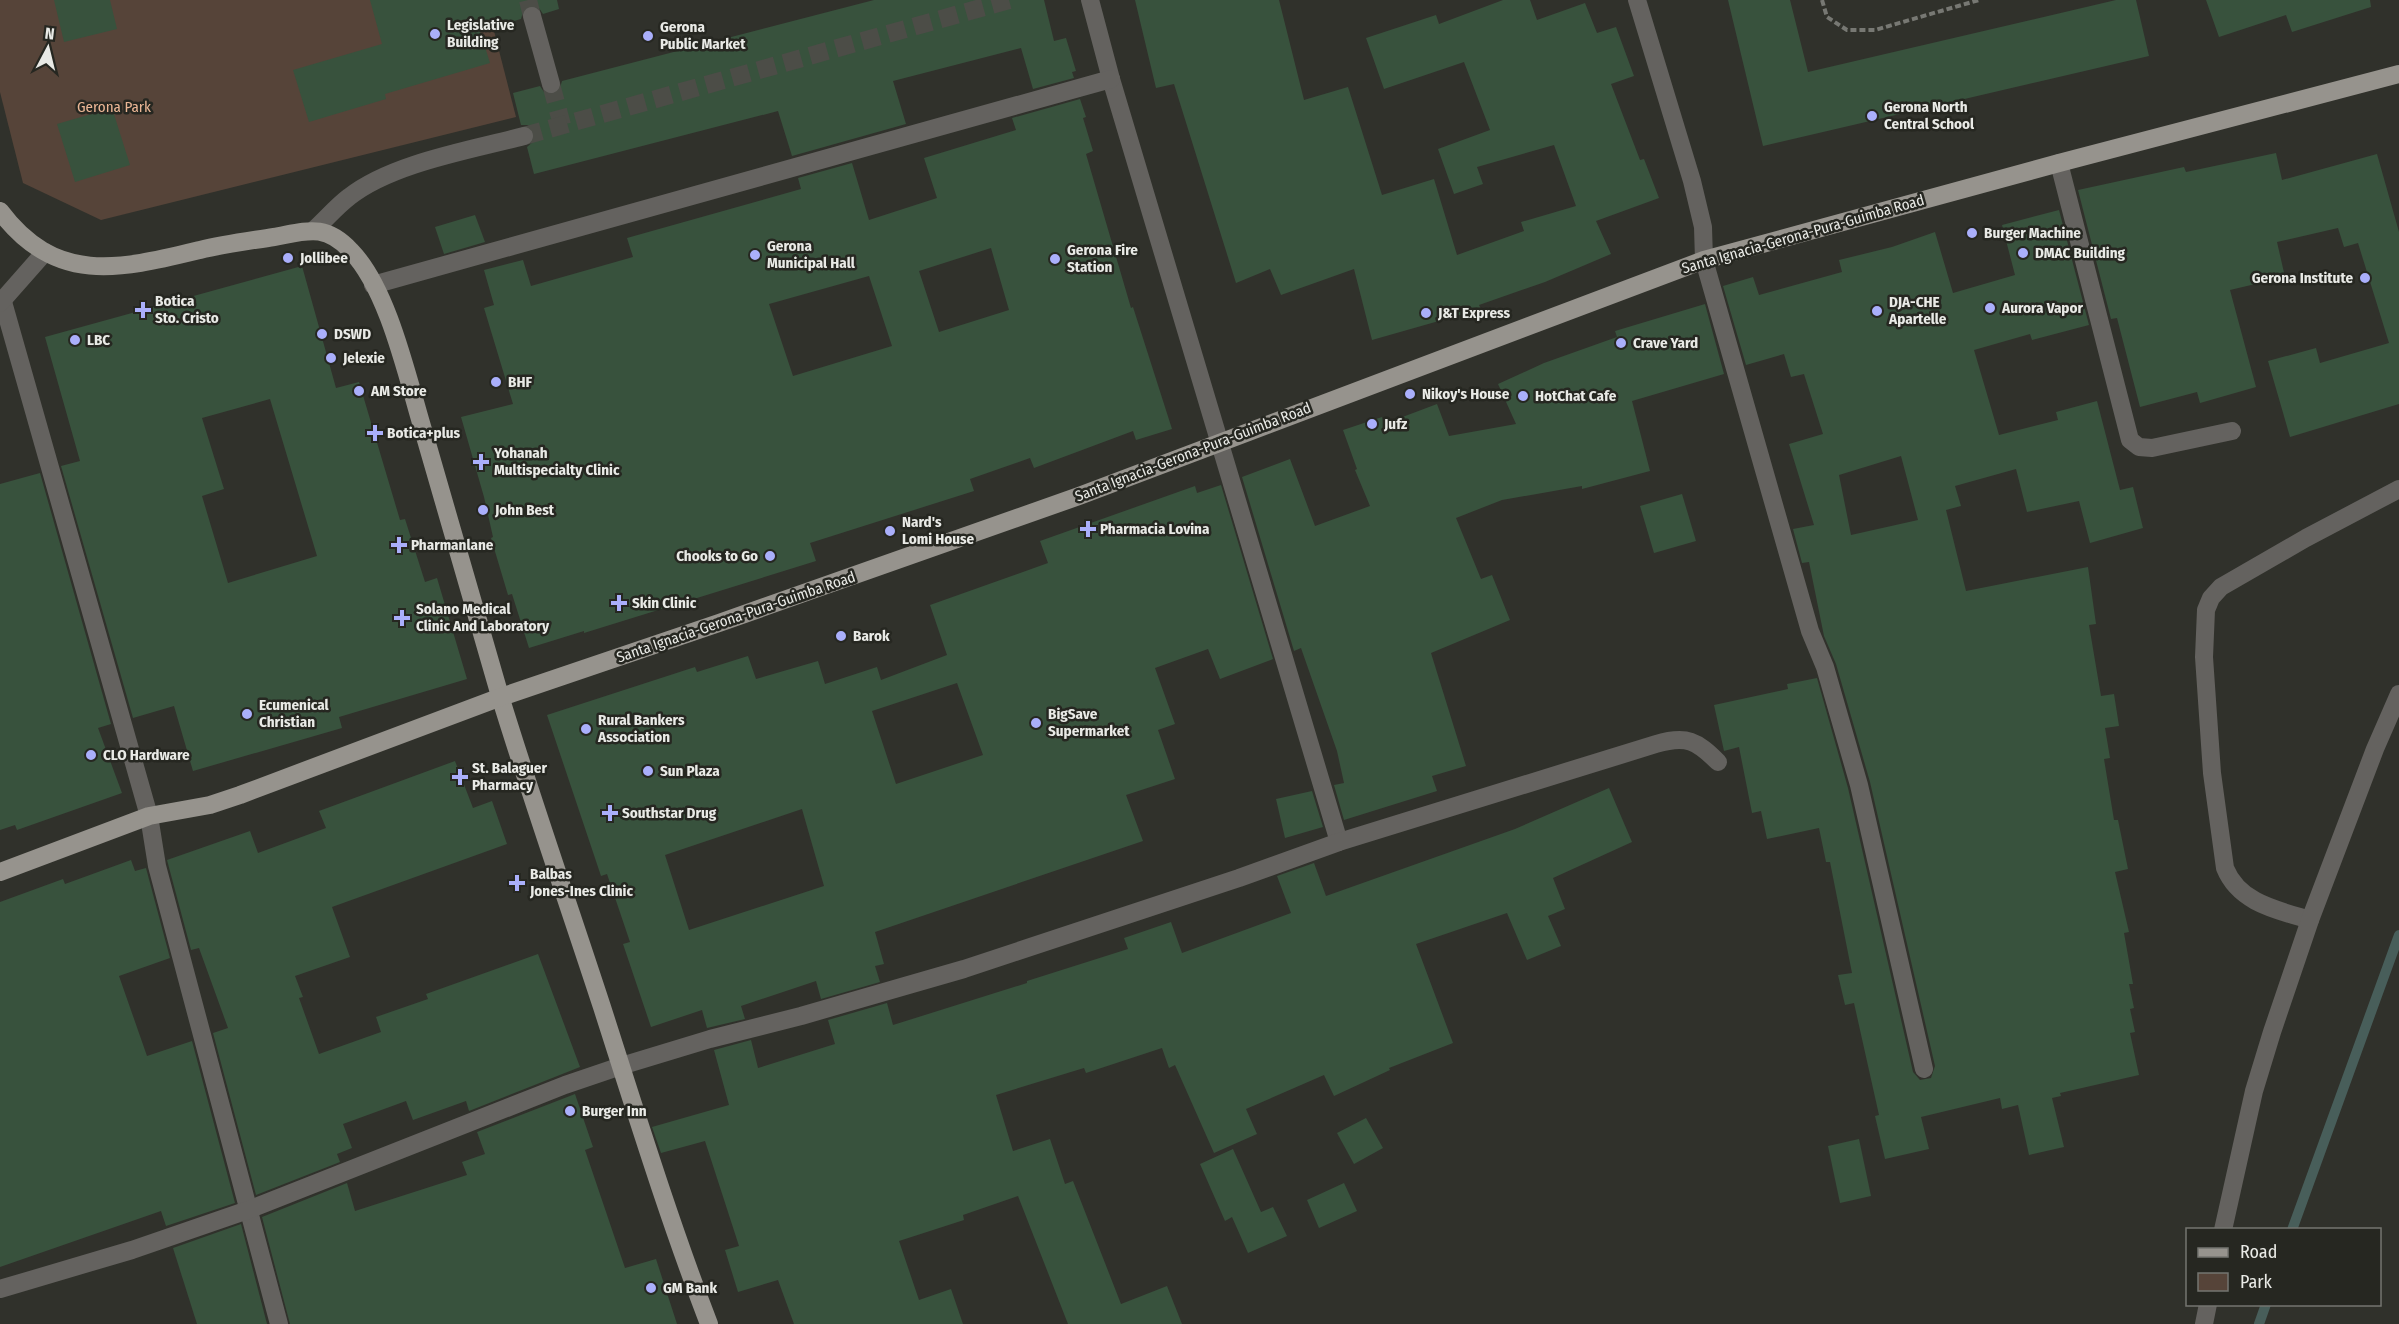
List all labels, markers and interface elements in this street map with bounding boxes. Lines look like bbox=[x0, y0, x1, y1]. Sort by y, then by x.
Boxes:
place label: Legislative Building bbox=[447, 16, 515, 51]
north arrow bbox=[18, 18, 78, 78]
place label: Gerona Public Market bbox=[660, 18, 746, 53]
text: N bbox=[44, 24, 56, 44]
marker: Legislative Building bbox=[428, 27, 442, 41]
marker: Gerona Public Market bbox=[641, 29, 655, 43]
park label: Gerona Park bbox=[77, 98, 151, 116]
place label: Gerona North Central School bbox=[1884, 98, 1975, 133]
marker: Gerona North Central School bbox=[1865, 109, 1879, 123]
street label: Santa Ignacia-Gerona-Pura-Guimba Road bbox=[1680, 191, 1926, 277]
place label: Burger Machine bbox=[1984, 224, 2081, 242]
marker: Burger Machine bbox=[1965, 226, 1979, 240]
place label: Gerona Municipal Hall bbox=[767, 237, 856, 272]
place label: Gerona Fire Station bbox=[1067, 241, 1138, 276]
place label: DMAC Building bbox=[2035, 244, 2126, 262]
marker: DMAC Building bbox=[2016, 246, 2030, 260]
marker: Gerona Municipal Hall bbox=[748, 248, 762, 262]
place label: Jollibee bbox=[299, 249, 348, 267]
marker: Jollibee bbox=[281, 251, 295, 265]
marker: Gerona Fire Station bbox=[1048, 252, 1062, 266]
place label: Gerona Institute bbox=[2252, 269, 2353, 287]
marker: Gerona Institute bbox=[2358, 271, 2372, 285]
place label: Botica Sto. Cristo bbox=[155, 292, 219, 327]
place label: DJA-CHE Apartelle bbox=[1888, 293, 1947, 328]
place label: Aurora Vapor bbox=[2001, 299, 2084, 317]
marker: Aurora Vapor bbox=[1983, 301, 1997, 315]
marker: Botica Sto. Cristo bbox=[136, 303, 150, 317]
place label: J&T Express bbox=[1437, 304, 1510, 322]
marker: DJA-CHE Apartelle bbox=[1870, 304, 1884, 318]
marker: J&T Express bbox=[1419, 306, 1433, 320]
place label: DSWD bbox=[334, 325, 371, 343]
marker: DSWD bbox=[315, 327, 329, 341]
place label: LBC bbox=[87, 331, 110, 349]
marker: LBC bbox=[68, 333, 82, 347]
place label: Crave Yard bbox=[1633, 334, 1698, 352]
marker: Crave Yard bbox=[1614, 336, 1628, 350]
place label: Jelexie bbox=[342, 349, 385, 367]
marker: Jelexie bbox=[324, 351, 338, 365]
place label: BHF bbox=[508, 373, 532, 391]
marker: BHF bbox=[489, 375, 503, 389]
place label: AM Store bbox=[370, 382, 427, 400]
marker: AM Store bbox=[352, 384, 366, 398]
place label: Nikoy's House bbox=[1422, 385, 1510, 403]
marker: Nikoy's House bbox=[1403, 387, 1417, 401]
place label: HotChat Cafe bbox=[1535, 387, 1617, 405]
marker: HotChat Cafe bbox=[1516, 389, 1530, 403]
street label: Santa Ignacia-Gerona-Pura-Guimba Road bbox=[1072, 399, 1314, 505]
place label: Jufz bbox=[1383, 415, 1408, 433]
marker: Jufz bbox=[1365, 417, 1379, 431]
place label: Botica+plus bbox=[387, 424, 461, 442]
marker: Botica+plus bbox=[368, 426, 382, 440]
place label: Yohanah Multispecialty Clinic bbox=[493, 444, 620, 479]
marker: Yohanah Multispecialty Clinic bbox=[472, 453, 490, 471]
place label: John Best bbox=[494, 501, 555, 519]
marker: John Best bbox=[476, 503, 490, 517]
place label: Nard's Lomi House bbox=[902, 513, 975, 548]
place label: Pharmacia Lovina bbox=[1100, 520, 1210, 538]
marker: Pharmacia Lovina bbox=[1081, 522, 1095, 536]
marker: Nard's Lomi House bbox=[883, 524, 897, 538]
place label: Pharmanlane bbox=[411, 536, 494, 554]
marker: Pharmanlane bbox=[392, 538, 406, 552]
place label: Chooks to Go bbox=[676, 547, 758, 565]
marker: Chooks to Go bbox=[763, 549, 777, 563]
street label: Santa Ignacia-Gerona-Pura-Guimba Road bbox=[614, 568, 858, 666]
marker: Skin Clinic bbox=[610, 594, 628, 612]
place label: Skin Clinic bbox=[632, 594, 697, 612]
place label: Solano Medical Clinic And Laboratory bbox=[416, 600, 550, 635]
marker: Solano Medical Clinic And Laboratory bbox=[393, 609, 411, 627]
place label: Barok bbox=[853, 627, 890, 645]
marker: Barok bbox=[834, 629, 848, 643]
place label: Ecumenical Christian bbox=[259, 696, 330, 731]
place label: BigSave Supermarket bbox=[1048, 705, 1130, 740]
marker: Ecumenical Christian bbox=[240, 707, 254, 721]
place label: Rural Bankers Association bbox=[597, 711, 685, 746]
marker: BigSave Supermarket bbox=[1029, 716, 1043, 730]
marker: Rural Bankers Association bbox=[579, 722, 593, 736]
place label: CLO Hardware bbox=[103, 746, 190, 764]
marker: CLO Hardware bbox=[84, 748, 98, 762]
place label: St. Balaguer Pharmacy bbox=[472, 759, 547, 794]
place label: Sun Plaza bbox=[660, 762, 720, 780]
marker: Sun Plaza bbox=[641, 764, 655, 778]
marker: St. Balaguer Pharmacy bbox=[453, 770, 467, 784]
place label: Southstar Drug bbox=[622, 804, 717, 822]
marker: Southstar Drug bbox=[603, 806, 617, 820]
place label: Balbas Jones-Ines Clinic bbox=[529, 865, 633, 900]
marker: Balbas Jones-Ines Clinic bbox=[508, 874, 526, 892]
place label: Burger Inn bbox=[582, 1102, 647, 1120]
marker: Burger Inn bbox=[563, 1104, 577, 1118]
legend bbox=[2186, 1228, 2381, 1306]
text: Road bbox=[2240, 1241, 2277, 1263]
text: Park bbox=[2240, 1271, 2273, 1293]
place label: GM Bank bbox=[663, 1279, 717, 1297]
marker: GM Bank bbox=[644, 1281, 658, 1295]

